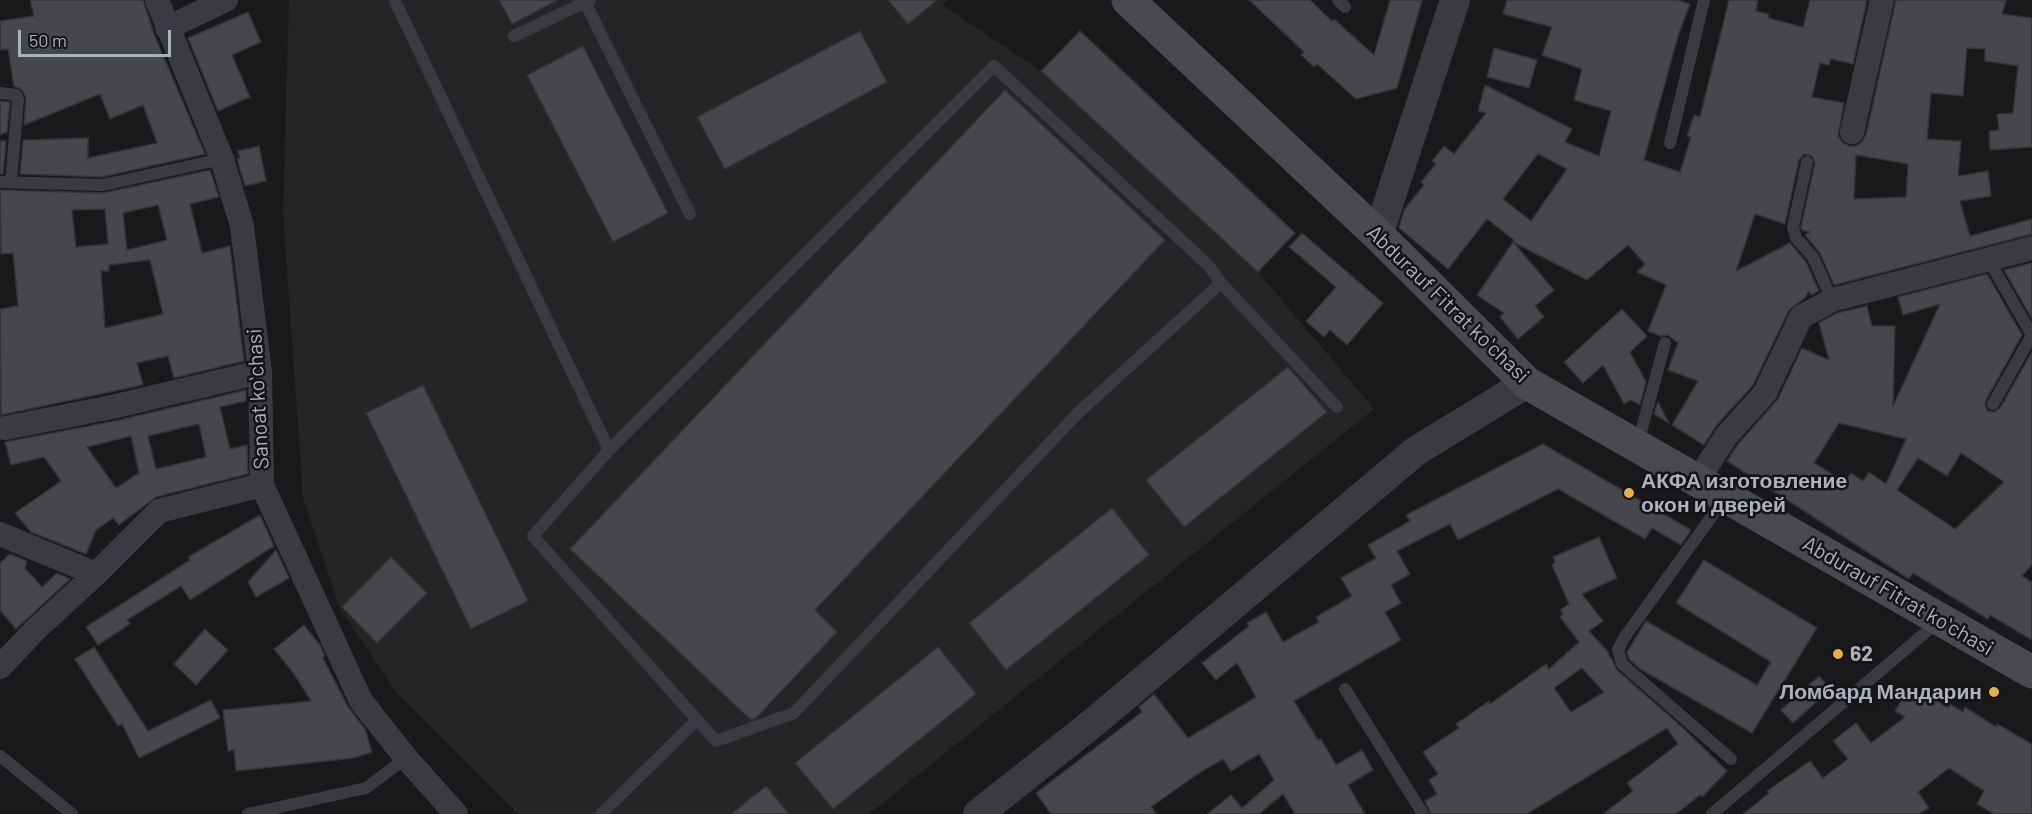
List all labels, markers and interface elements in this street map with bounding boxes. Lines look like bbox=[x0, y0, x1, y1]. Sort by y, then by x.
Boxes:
scale bar bbox=[21, 18, 174, 56]
text: 50 m bbox=[29, 29, 67, 51]
street label: Abdurauf Fitrat koʻchasi bbox=[1362, 220, 1534, 388]
street label: Sanoat koʻchasi bbox=[242, 328, 274, 470]
place label: АКФА изготовление окон и дверей bbox=[1641, 468, 1847, 518]
marker: АКФА изготовление окон и дверей bbox=[1622, 486, 1636, 500]
street label: Abdurauf Fitrat koʻchasi bbox=[1798, 531, 1998, 661]
place label: 62 bbox=[1850, 641, 1873, 667]
marker: 62 bbox=[1831, 647, 1845, 661]
place label: Ломбард Мандарин bbox=[1779, 679, 1982, 705]
marker: Ломбард Мандарин bbox=[1987, 685, 2001, 699]

